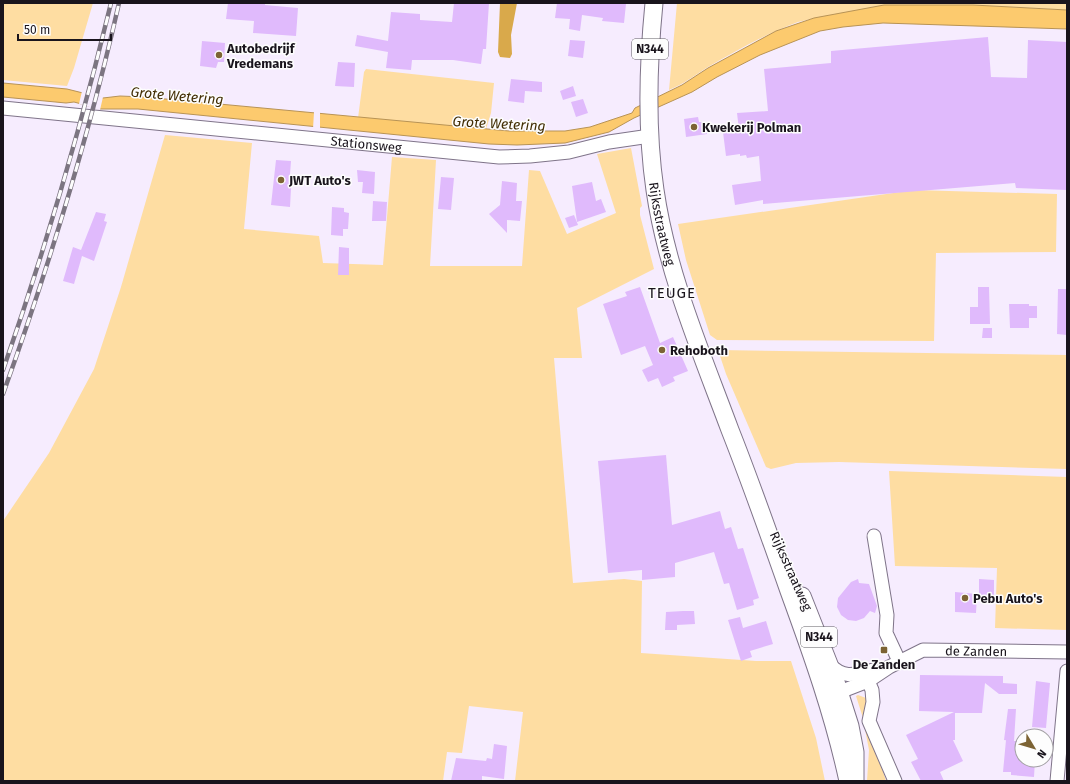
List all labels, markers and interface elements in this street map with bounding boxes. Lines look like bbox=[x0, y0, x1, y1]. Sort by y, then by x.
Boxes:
scale bar bbox=[18, 16, 111, 42]
text: 50 m bbox=[24, 23, 50, 37]
road number: N344 bbox=[632, 39, 668, 59]
place label: Autobedrijf Vredemans bbox=[226, 41, 296, 71]
marker: Autobedrijf Vredemans bbox=[214, 50, 224, 60]
water label: Grote Wetering bbox=[130, 83, 224, 109]
water label: Grote Wetering bbox=[452, 113, 546, 135]
place label: Kwekerij Polman bbox=[702, 120, 801, 135]
marker: Kwekerij Polman bbox=[689, 122, 699, 132]
street label: Stationsweg bbox=[330, 133, 403, 155]
place label: JWT Auto's bbox=[288, 173, 352, 188]
marker: JWT Auto's bbox=[276, 175, 286, 185]
street label: Rijksstraatweg bbox=[646, 181, 679, 268]
district label: TEUGE bbox=[648, 284, 696, 302]
place label: Rehoboth bbox=[670, 343, 728, 358]
marker: Rehoboth bbox=[657, 345, 667, 355]
street label: Rijksstraatweg bbox=[767, 529, 815, 613]
place label: Pebu Auto's bbox=[973, 591, 1043, 606]
marker: Pebu Auto's bbox=[960, 593, 970, 603]
road number: N344 bbox=[801, 627, 837, 647]
street label: de Zanden bbox=[945, 643, 1007, 659]
marker: De Zanden bbox=[879, 645, 889, 655]
place label: De Zanden bbox=[853, 657, 915, 672]
north arrow bbox=[1014, 728, 1054, 768]
text: N bbox=[1034, 747, 1049, 761]

